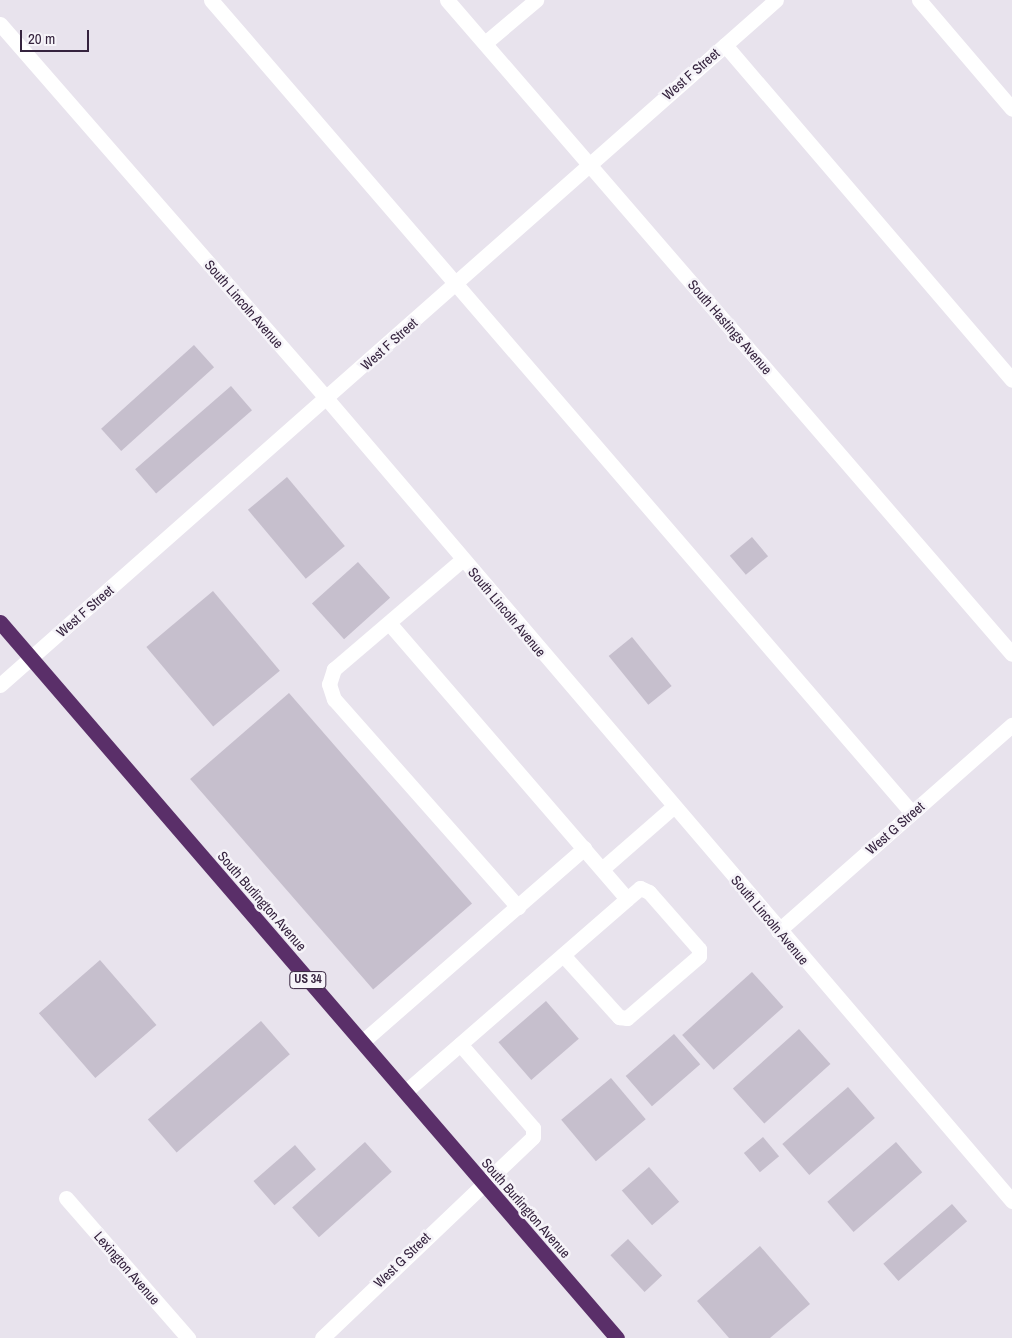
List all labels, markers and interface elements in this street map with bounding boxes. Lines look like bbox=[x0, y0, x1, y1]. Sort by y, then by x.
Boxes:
scale bar bbox=[22, 20, 91, 52]
text: 20 m bbox=[28, 28, 55, 49]
street label: West F Street bbox=[659, 45, 723, 103]
street label: South Lincoln Avenue bbox=[201, 256, 287, 352]
street label: South Hastings Avenue bbox=[684, 276, 776, 378]
street label: West F Street bbox=[357, 314, 421, 374]
street label: South Lincoln Avenue bbox=[465, 564, 549, 660]
street label: West F Street bbox=[53, 582, 117, 640]
street label: West G Street bbox=[862, 798, 928, 858]
street label: South Burlington Avenue bbox=[214, 847, 310, 955]
street label: South Lincoln Avenue bbox=[728, 872, 812, 968]
road number: US 34 bbox=[289, 970, 327, 990]
street label: South Burlington Avenue bbox=[478, 1154, 574, 1262]
street label: Lexington Avenue bbox=[90, 1228, 164, 1308]
street label: West G Street bbox=[370, 1229, 434, 1291]

